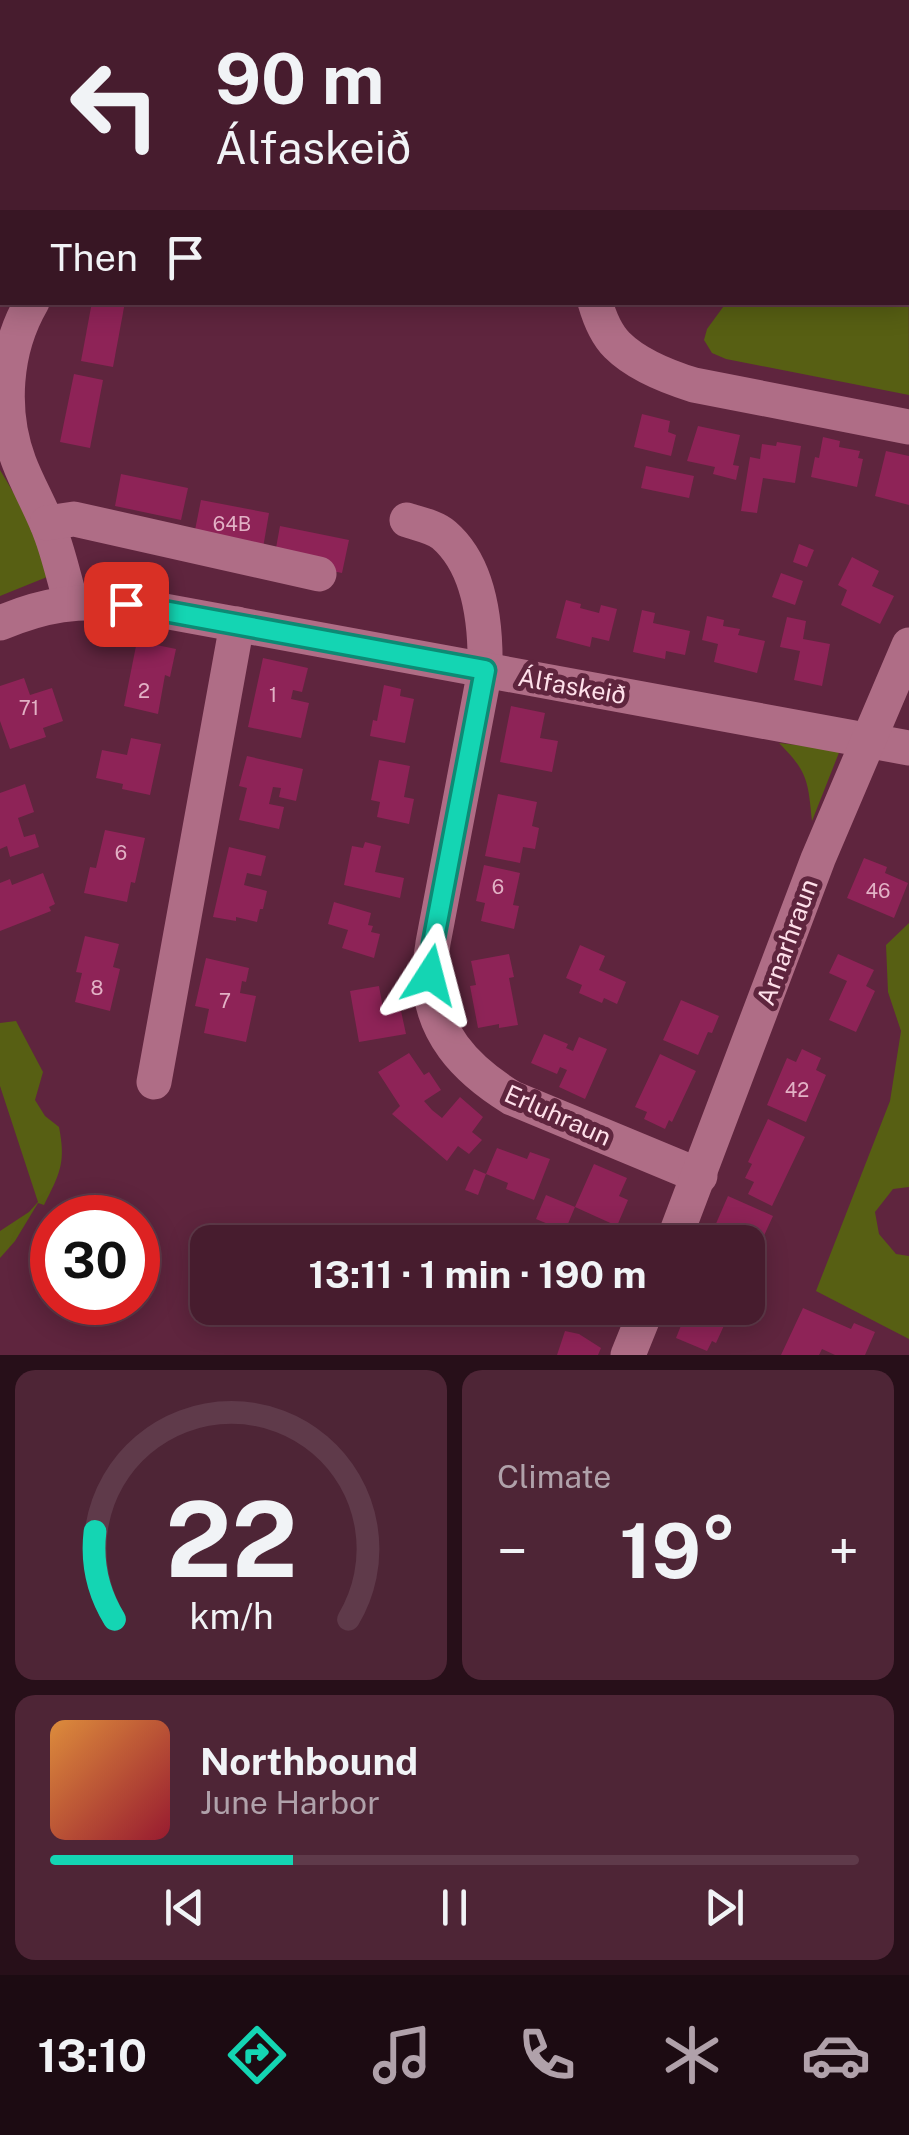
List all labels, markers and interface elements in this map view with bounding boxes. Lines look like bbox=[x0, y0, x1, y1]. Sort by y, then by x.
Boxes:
text: 90 m bbox=[215, 37, 385, 120]
icon: left bbox=[50, 40, 180, 170]
text: Álfaskeið bbox=[215, 121, 411, 174]
icon: arrive bbox=[158, 230, 213, 285]
text: Then bbox=[50, 235, 138, 280]
house number: 64B bbox=[213, 512, 251, 536]
pin bbox=[84, 562, 169, 647]
icon: arrive bbox=[99, 577, 154, 632]
street label: Álfaskeið bbox=[516, 662, 628, 710]
house number: 2 bbox=[138, 679, 150, 703]
house number: 1 bbox=[269, 683, 277, 707]
house number: 71 bbox=[19, 696, 39, 720]
house number: 6 bbox=[115, 841, 127, 865]
house number: 6 bbox=[492, 875, 504, 899]
street label: Arnarhraun bbox=[750, 875, 824, 1009]
house number: 46 bbox=[865, 879, 891, 903]
position arrow bbox=[378, 923, 482, 1027]
house number: 8 bbox=[91, 976, 103, 1000]
house number: 7 bbox=[219, 989, 231, 1013]
street label: Erluhraun bbox=[500, 1078, 616, 1152]
house number: 42 bbox=[785, 1078, 809, 1102]
speed limit sign: 30 bbox=[30, 1195, 160, 1325]
text: 13:11 · 1 min · 190 m bbox=[309, 1252, 646, 1297]
text: Climate bbox=[497, 1458, 611, 1495]
text: 22 bbox=[165, 1478, 297, 1600]
text: 19° bbox=[619, 1507, 737, 1595]
text: − bbox=[497, 1519, 528, 1583]
text: + bbox=[828, 1519, 859, 1583]
text: km/h bbox=[189, 1595, 273, 1637]
text: Northbound bbox=[200, 1739, 418, 1784]
text: June Harbor bbox=[200, 1784, 380, 1821]
icon: previous bbox=[157, 1880, 212, 1935]
icon: pause bbox=[427, 1880, 482, 1935]
icon: next bbox=[697, 1880, 752, 1935]
icon: directions bbox=[222, 2020, 292, 2090]
icon: music bbox=[367, 2020, 437, 2090]
icon: phone bbox=[512, 2020, 582, 2090]
icon: climate bbox=[657, 2020, 727, 2090]
icon: car bbox=[801, 2020, 871, 2090]
text: 13:10 bbox=[37, 2029, 147, 2082]

